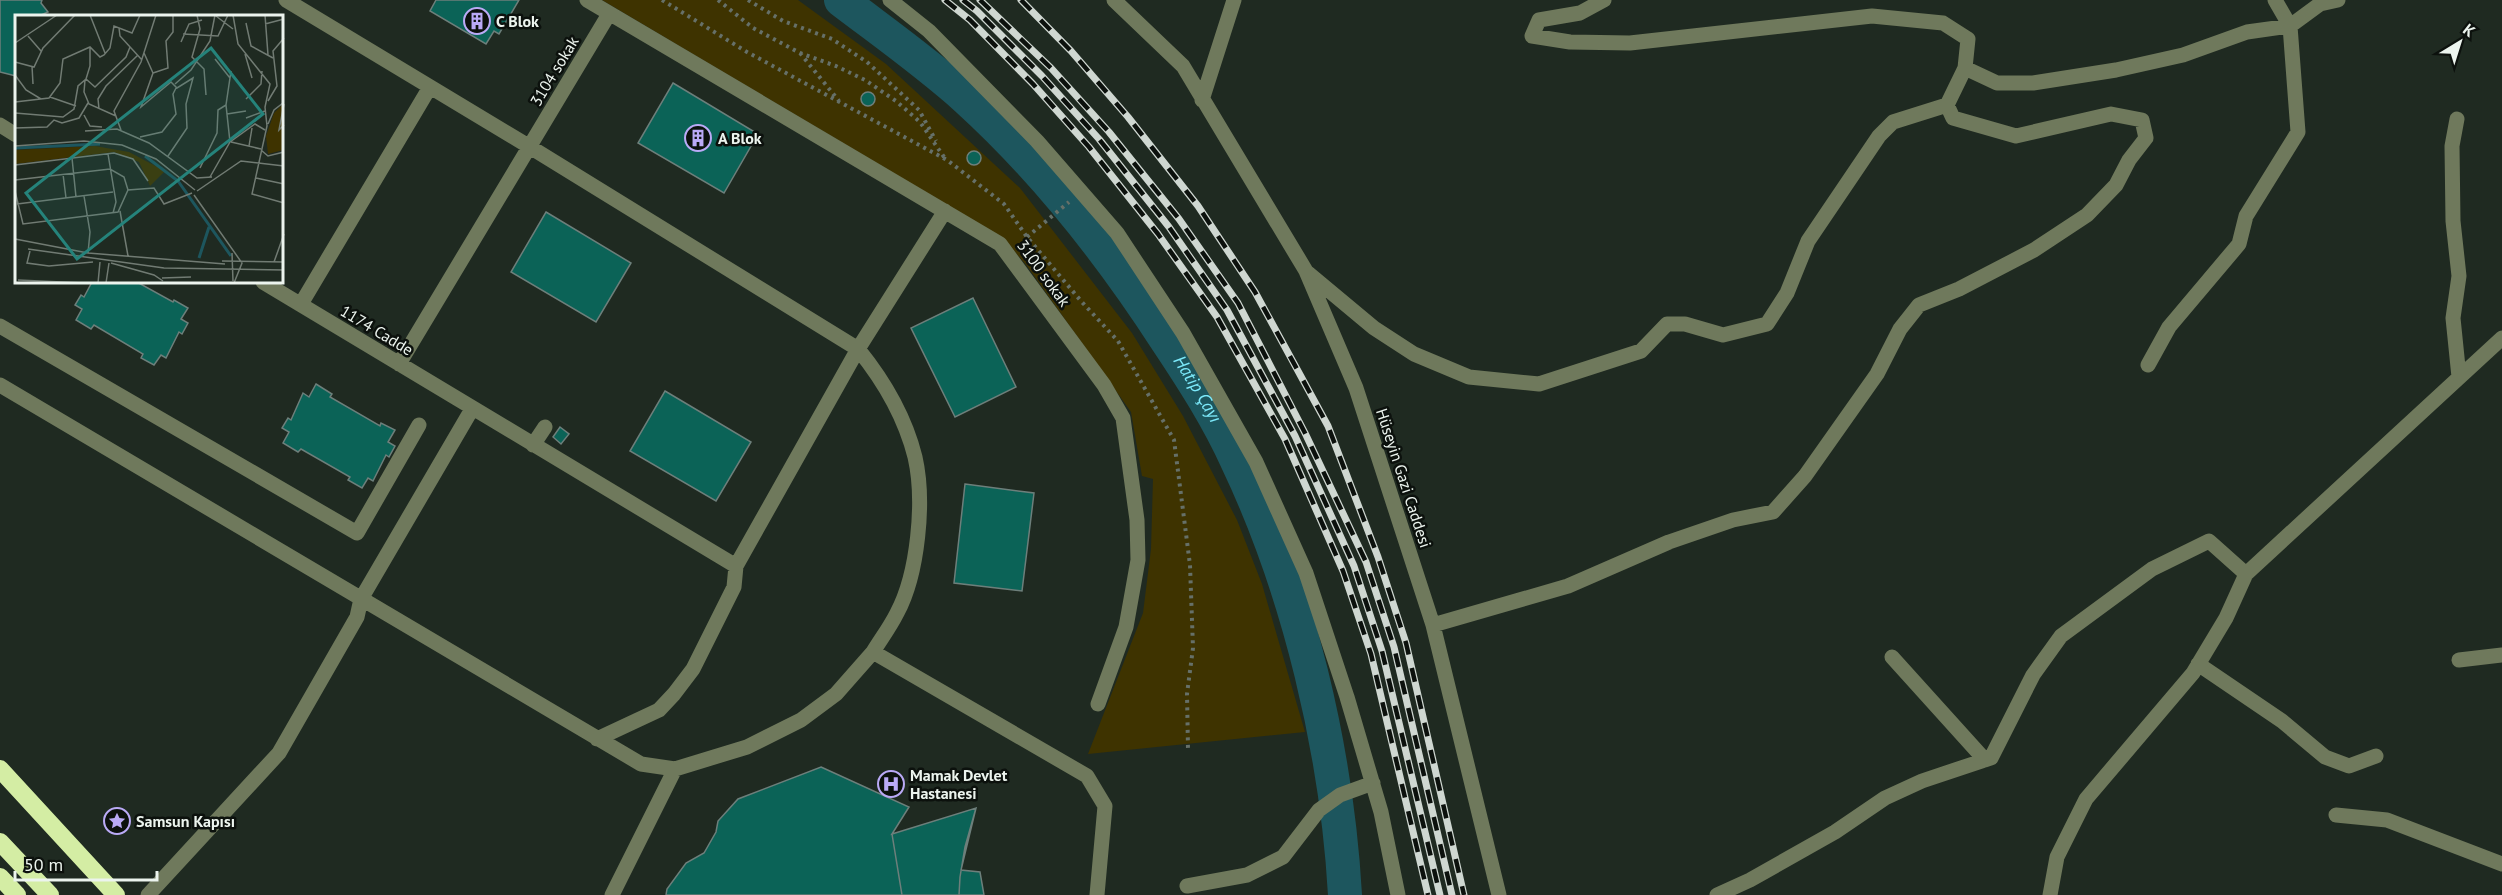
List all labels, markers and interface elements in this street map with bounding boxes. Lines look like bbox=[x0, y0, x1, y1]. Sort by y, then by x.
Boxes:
building icon: C Blok bbox=[462, 6, 492, 36]
place label: C Blok bbox=[496, 11, 539, 31]
north arrow bbox=[2430, 12, 2490, 72]
inset map bbox=[15, 15, 284, 284]
text: K bbox=[2459, 19, 2479, 41]
street label: 3104 sokak bbox=[525, 32, 583, 109]
building icon: A Blok bbox=[683, 123, 713, 153]
place label: A Blok bbox=[718, 128, 762, 148]
street label: 3100 sokak bbox=[1013, 236, 1075, 311]
street label: 1174 Cadde bbox=[337, 300, 417, 360]
water label: Hatip Çayı bbox=[1169, 351, 1228, 427]
street label: Hüseyin Gazi Caddesi bbox=[1372, 406, 1436, 550]
place label: Mamak Devlet Hastanesi bbox=[910, 765, 1008, 803]
hospital icon: Mamak Devlet Hastanesi bbox=[876, 769, 906, 799]
place icon: Samsun Kapısı bbox=[102, 806, 132, 836]
place label: Samsun Kapısı bbox=[136, 811, 235, 831]
scale bar bbox=[15, 844, 158, 882]
text: 50 m bbox=[24, 853, 63, 876]

